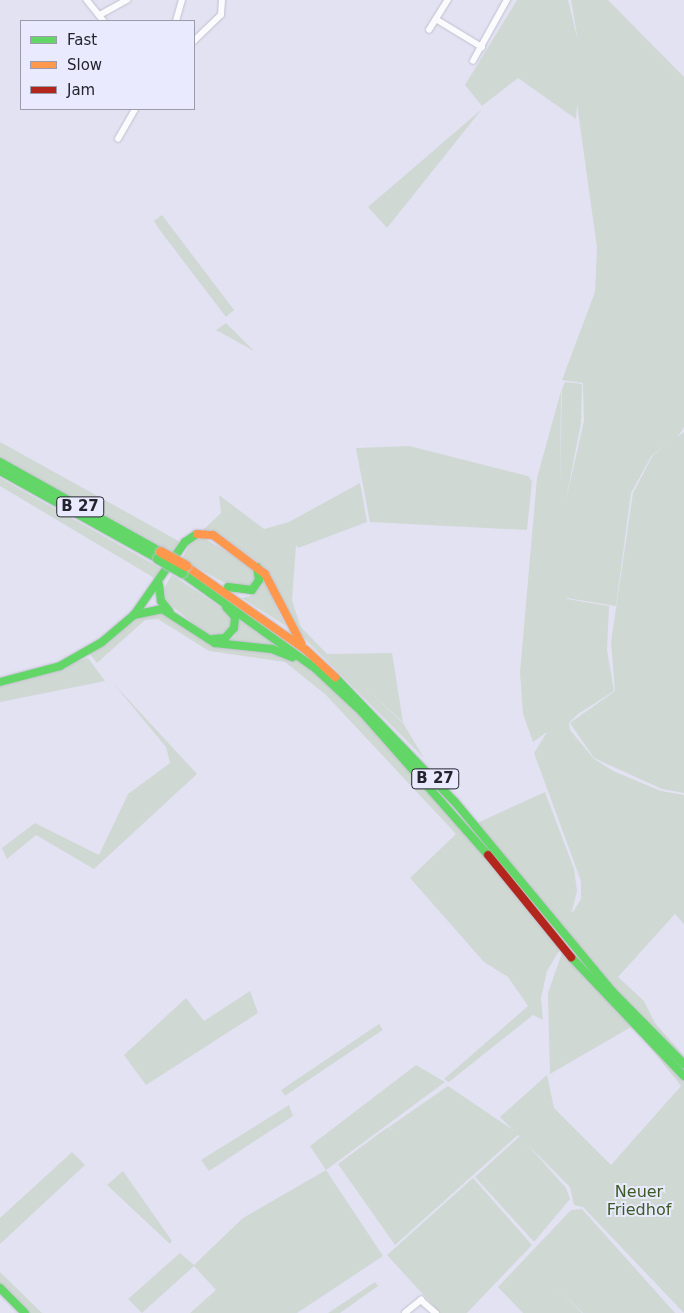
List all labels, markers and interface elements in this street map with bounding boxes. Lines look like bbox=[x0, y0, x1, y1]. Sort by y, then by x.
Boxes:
legend bbox=[20, 20, 195, 110]
text: Fast bbox=[67, 31, 97, 49]
text: Slow bbox=[67, 56, 102, 74]
text: Jam bbox=[67, 81, 95, 99]
road number: B 27 bbox=[55, 494, 105, 520]
road number: B 27 bbox=[410, 766, 460, 792]
park label: Neuer Friedhof bbox=[607, 1182, 671, 1220]

